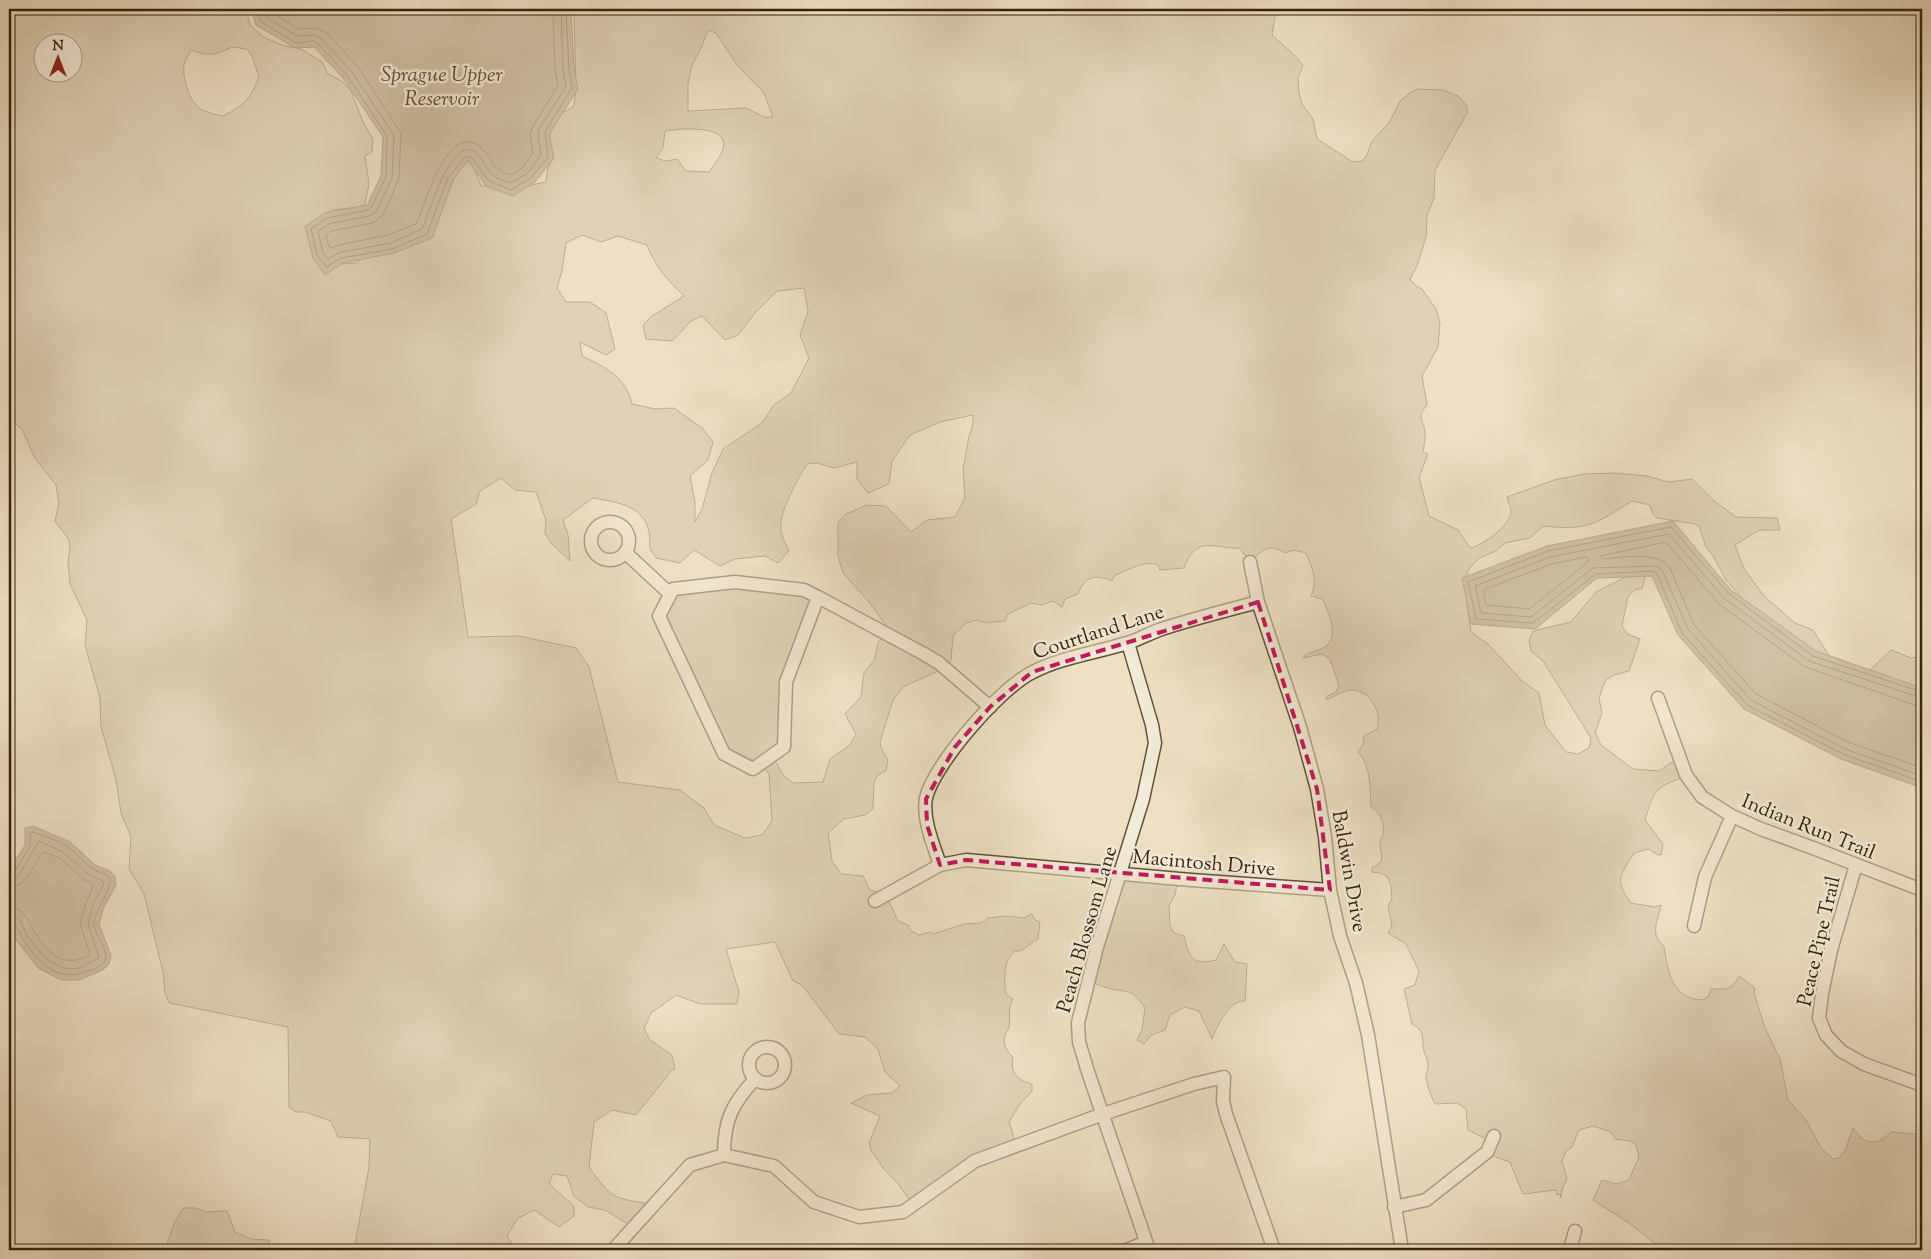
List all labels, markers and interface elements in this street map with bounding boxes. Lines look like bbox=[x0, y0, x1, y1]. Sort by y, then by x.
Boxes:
north arrow bbox=[32, 32, 82, 82]
text: N bbox=[52, 37, 64, 57]
water label: Sprague Upper Reservoir bbox=[381, 61, 504, 115]
street label: Courtland Lane bbox=[1029, 598, 1168, 668]
street label: Indian Run Trail bbox=[1737, 788, 1880, 869]
street label: Baldwin Drive bbox=[1323, 808, 1373, 935]
street label: Peach Blossom Lane bbox=[1051, 843, 1126, 1016]
street label: Macintosh Drive bbox=[1131, 844, 1276, 885]
street label: Peace Pipe Trail bbox=[1791, 873, 1850, 1010]

